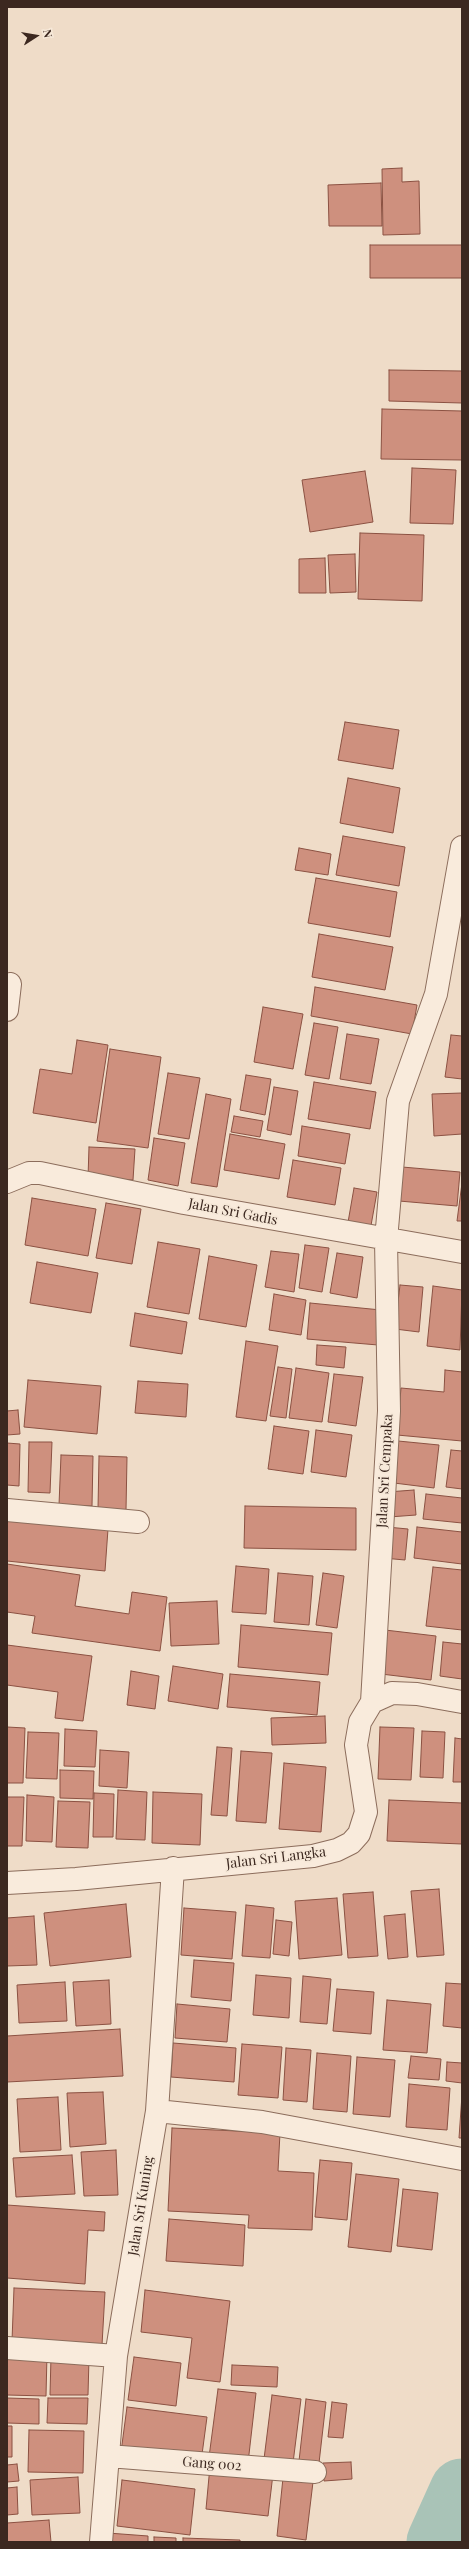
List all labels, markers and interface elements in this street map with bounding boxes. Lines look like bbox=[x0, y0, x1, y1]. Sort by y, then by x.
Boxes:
north arrow bbox=[16, 16, 56, 56]
text: N bbox=[40, 28, 56, 39]
street label: Jalan Sri Gadis bbox=[187, 1195, 279, 1229]
street label: Jalan Sri Cempaka bbox=[374, 1414, 396, 1528]
street label: Jalan Sri Langka bbox=[225, 1844, 327, 1872]
street label: Jalan Sri Kuning bbox=[125, 2155, 157, 2257]
street label: Gang 002 bbox=[182, 2454, 242, 2474]

